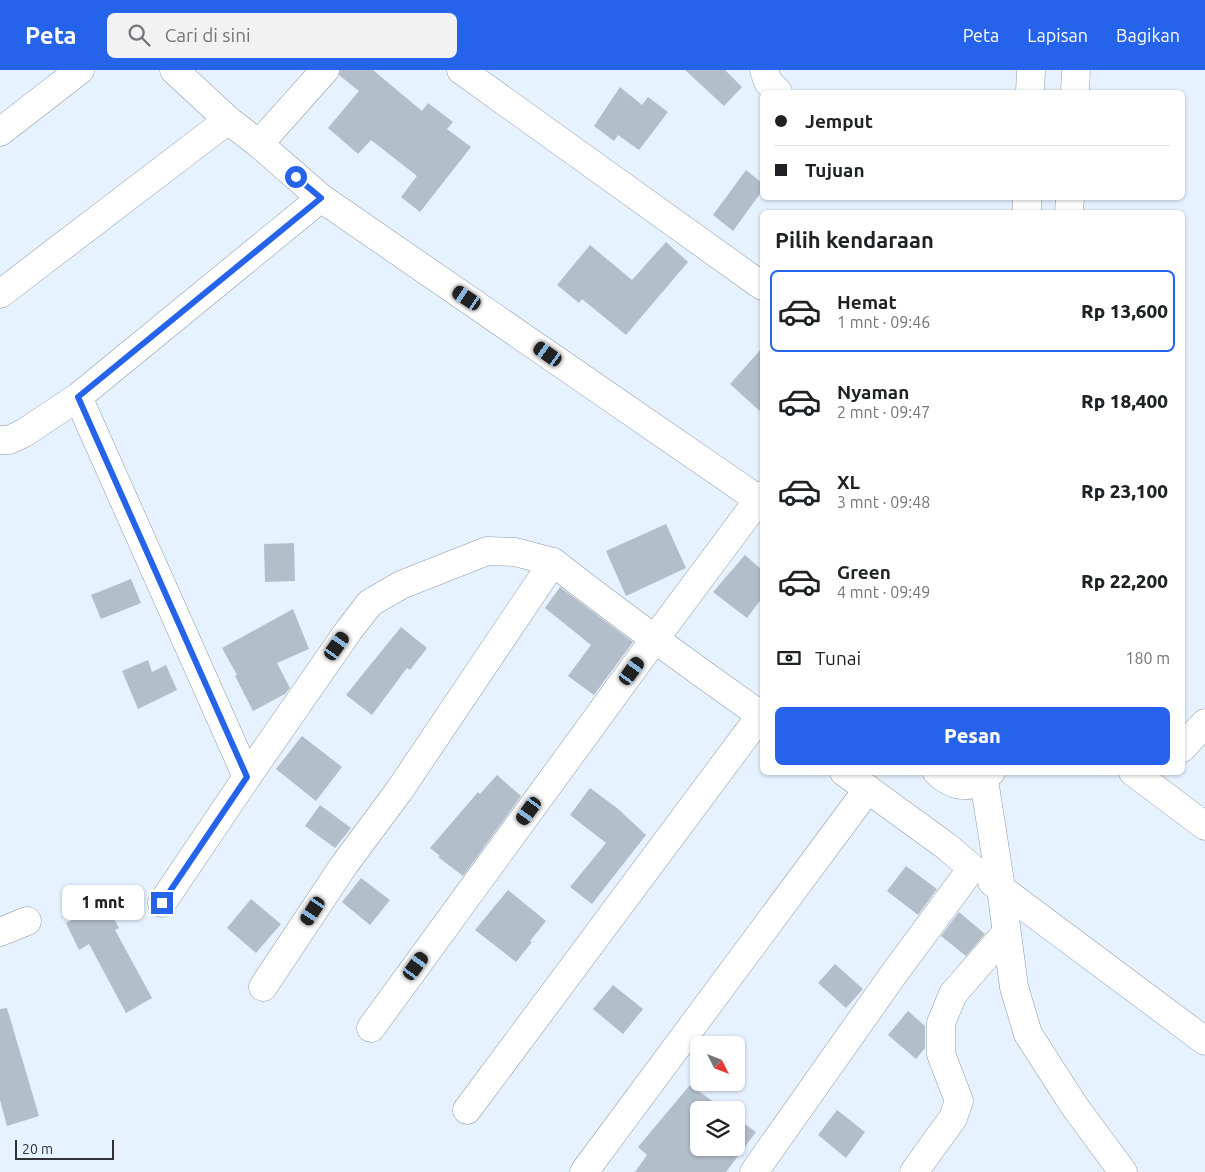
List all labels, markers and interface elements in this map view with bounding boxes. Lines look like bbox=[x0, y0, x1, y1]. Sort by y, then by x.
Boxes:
search box bbox=[107, 13, 457, 58]
icon: search bbox=[125, 21, 153, 49]
text: Peta bbox=[25, 22, 77, 49]
text: Cari di sini bbox=[165, 24, 251, 46]
text: Peta bbox=[963, 25, 999, 45]
text: Lapisan bbox=[1027, 25, 1088, 45]
text: Bagikan bbox=[1116, 25, 1180, 45]
text: Jemput bbox=[805, 110, 873, 132]
text: Tujuan bbox=[805, 159, 865, 181]
route start bbox=[285, 166, 307, 188]
text: Pilih kendaraan bbox=[775, 227, 934, 252]
car bbox=[450, 283, 483, 313]
icon: car bbox=[777, 289, 822, 334]
text: Hemat bbox=[837, 291, 897, 313]
text: Rp 13,600 bbox=[1081, 300, 1168, 322]
text: 1 mnt · 09:46 bbox=[837, 313, 930, 331]
car bbox=[531, 339, 564, 369]
icon: car bbox=[777, 379, 822, 424]
text: Nyaman bbox=[837, 381, 909, 403]
text: Rp 18,400 bbox=[1081, 390, 1168, 412]
text: 2 mnt · 09:47 bbox=[837, 403, 930, 421]
icon: car bbox=[777, 469, 822, 514]
text: XL bbox=[837, 471, 860, 493]
text: Rp 23,100 bbox=[1081, 480, 1168, 502]
text: 3 mnt · 09:48 bbox=[837, 493, 930, 511]
icon: car bbox=[777, 559, 822, 604]
text: Green bbox=[837, 561, 891, 583]
text: Rp 22,200 bbox=[1081, 570, 1168, 592]
text: 4 mnt · 09:49 bbox=[837, 583, 930, 601]
car bbox=[322, 629, 351, 663]
icon: cash bbox=[775, 644, 803, 672]
text: Tunai bbox=[815, 647, 861, 669]
text: 180 m bbox=[1125, 649, 1170, 667]
car bbox=[617, 654, 646, 688]
button: Pesan bbox=[775, 707, 1170, 765]
car bbox=[514, 794, 543, 828]
callout: 1 mnt bbox=[62, 886, 144, 920]
route end bbox=[151, 892, 173, 914]
text: 1 mnt bbox=[81, 893, 125, 911]
car bbox=[298, 894, 327, 928]
car bbox=[401, 949, 430, 983]
north arrow bbox=[690, 1036, 745, 1091]
map controls bbox=[690, 1036, 745, 1156]
button: layers bbox=[690, 1101, 745, 1156]
scale bar bbox=[15, 1137, 114, 1160]
text: 20 m bbox=[22, 1141, 53, 1157]

